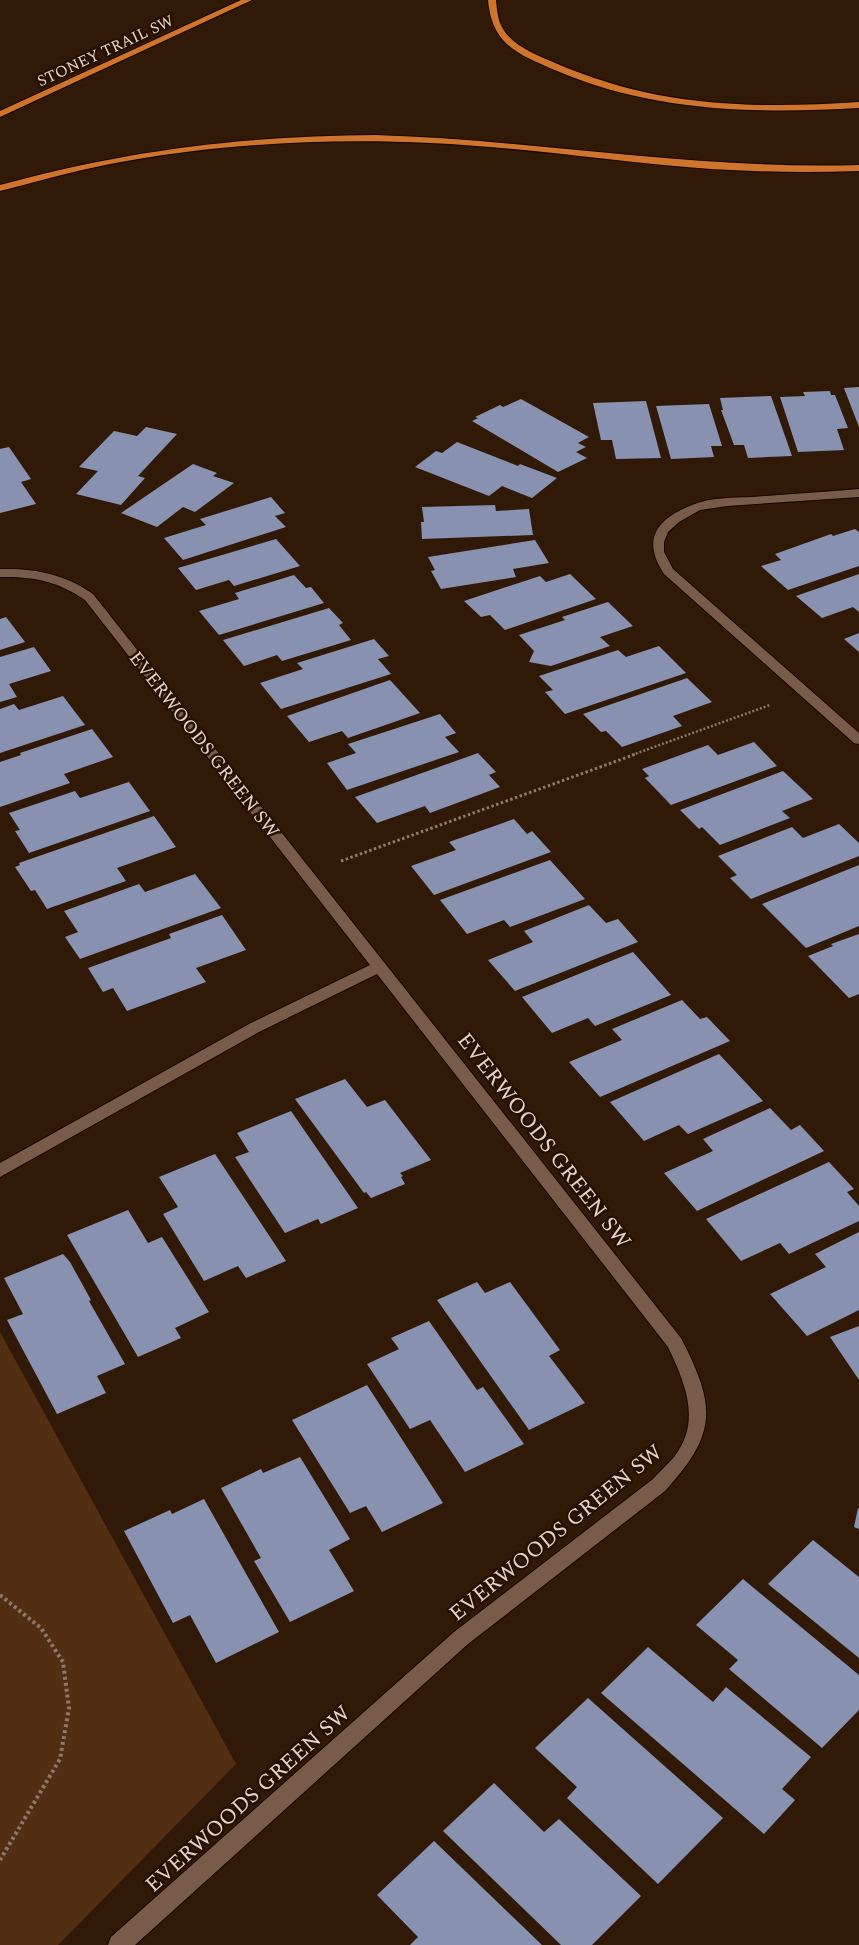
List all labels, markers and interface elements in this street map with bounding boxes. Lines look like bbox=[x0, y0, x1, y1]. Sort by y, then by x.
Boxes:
street label: STONEY TRAIL SW bbox=[33, 9, 178, 93]
street label: EVERWOODS GREEN SW bbox=[122, 645, 286, 845]
street label: EVERWOODS GREEN SW bbox=[449, 1026, 639, 1256]
street label: EVERWOODS GREEN SW bbox=[442, 1436, 670, 1630]
street label: EVERWOODS GREEN SW bbox=[138, 1697, 358, 1901]

